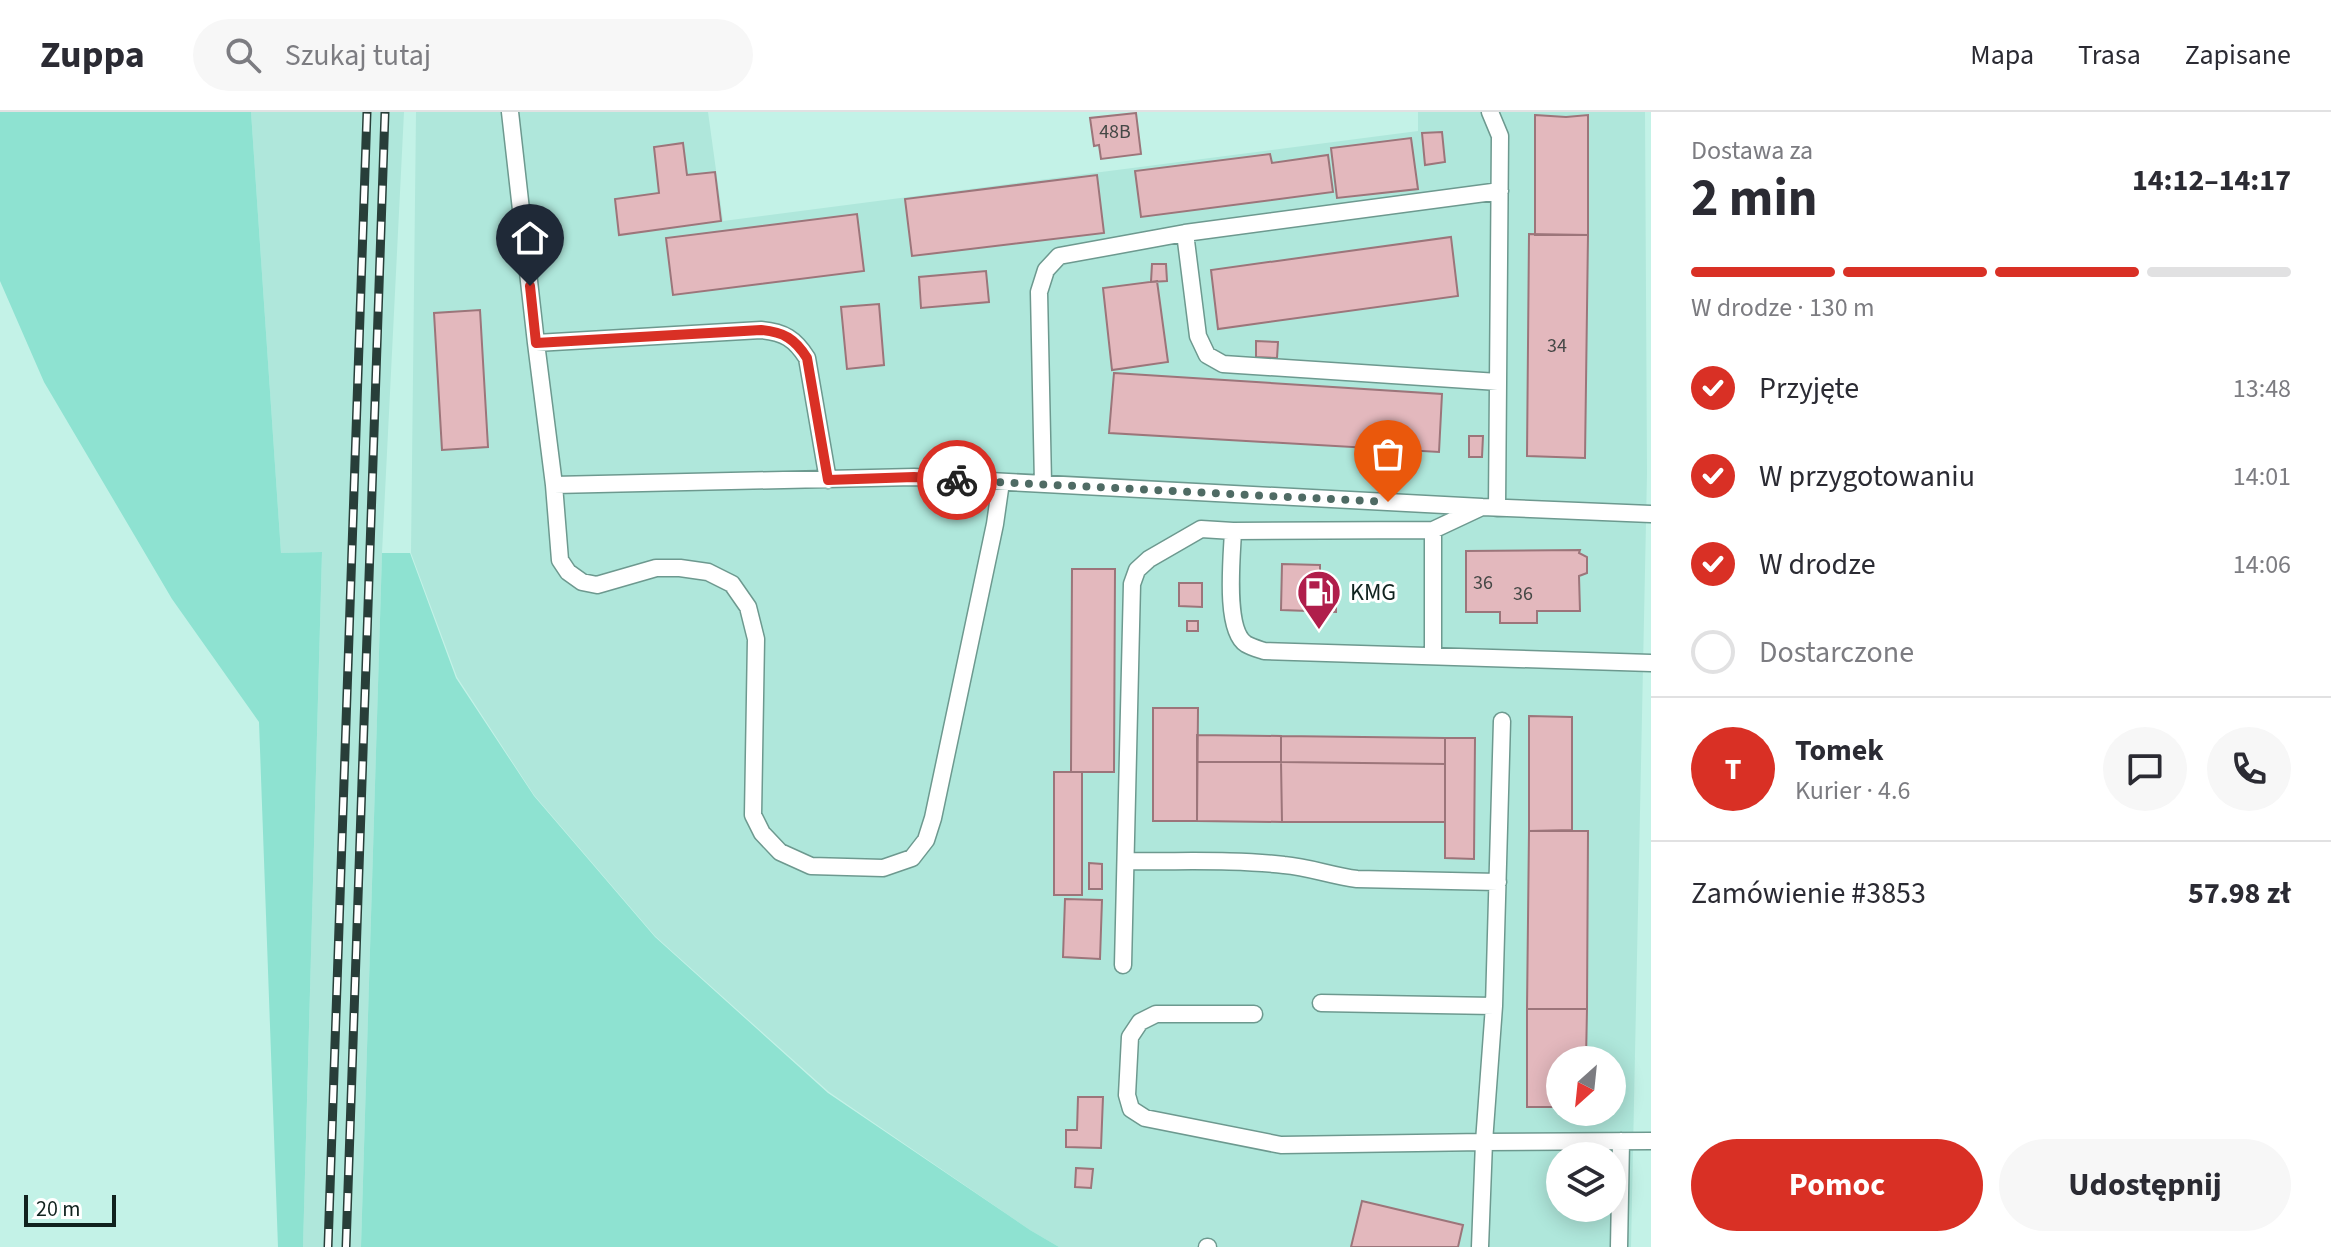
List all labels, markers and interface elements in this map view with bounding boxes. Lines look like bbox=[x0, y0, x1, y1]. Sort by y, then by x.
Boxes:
search box bbox=[193, 19, 753, 91]
text: Zuppa bbox=[40, 28, 145, 82]
icon: search bbox=[221, 33, 265, 77]
text: Szukaj tutaj bbox=[285, 34, 431, 77]
text: Mapa bbox=[1970, 35, 2034, 75]
text: Trasa bbox=[2078, 35, 2141, 75]
text: Zapisane bbox=[2185, 35, 2291, 75]
house number: 48B bbox=[1099, 118, 1131, 146]
text: Dostawa za bbox=[1691, 132, 1813, 169]
text: 14:12–14:17 bbox=[2132, 159, 2291, 202]
text: 2 min bbox=[1691, 162, 1818, 236]
pin bbox=[496, 204, 564, 286]
icon: home bbox=[508, 216, 552, 260]
text: W drodze · 130 m bbox=[1691, 289, 1874, 326]
house number: 34 bbox=[1547, 332, 1567, 360]
icon: check bbox=[1691, 366, 1735, 410]
text: Przyjęte bbox=[1759, 367, 1859, 410]
text: 13:48 bbox=[2233, 370, 2291, 407]
pin bbox=[1354, 420, 1422, 502]
icon: bag bbox=[1366, 432, 1410, 476]
courier bbox=[917, 440, 997, 520]
icon: check bbox=[1691, 454, 1735, 498]
text: W przygotowaniu bbox=[1759, 455, 1975, 498]
icon: bike bbox=[935, 458, 979, 502]
text: 14:01 bbox=[2233, 458, 2291, 495]
icon: check bbox=[1691, 542, 1735, 586]
text: W drodze bbox=[1759, 543, 1876, 586]
text: 14:06 bbox=[2233, 546, 2291, 583]
fuel station icon: KMG bbox=[1295, 568, 1343, 631]
house number: 36 bbox=[1473, 569, 1493, 597]
place label: KMG bbox=[1350, 575, 1396, 610]
house number: 36 bbox=[1513, 580, 1533, 608]
text: Dostarczone bbox=[1759, 631, 1914, 674]
button: chat bbox=[2103, 727, 2187, 811]
button: phone bbox=[2207, 727, 2291, 811]
text: Tomek bbox=[1795, 729, 1884, 772]
text: T bbox=[1725, 748, 1741, 791]
text: Kurier · 4.6 bbox=[1795, 772, 1910, 809]
text: Zamówienie #3853 bbox=[1691, 872, 1926, 915]
text: 57.98 zł bbox=[2188, 872, 2291, 915]
north arrow bbox=[1546, 1046, 1626, 1126]
map controls bbox=[1546, 1046, 1626, 1222]
button: Pomoc bbox=[1691, 1139, 1983, 1231]
button: Udostępnij bbox=[1999, 1139, 2291, 1231]
button: layers bbox=[1546, 1142, 1626, 1222]
scale bar bbox=[24, 1191, 116, 1227]
text: 20 m bbox=[36, 1193, 81, 1225]

